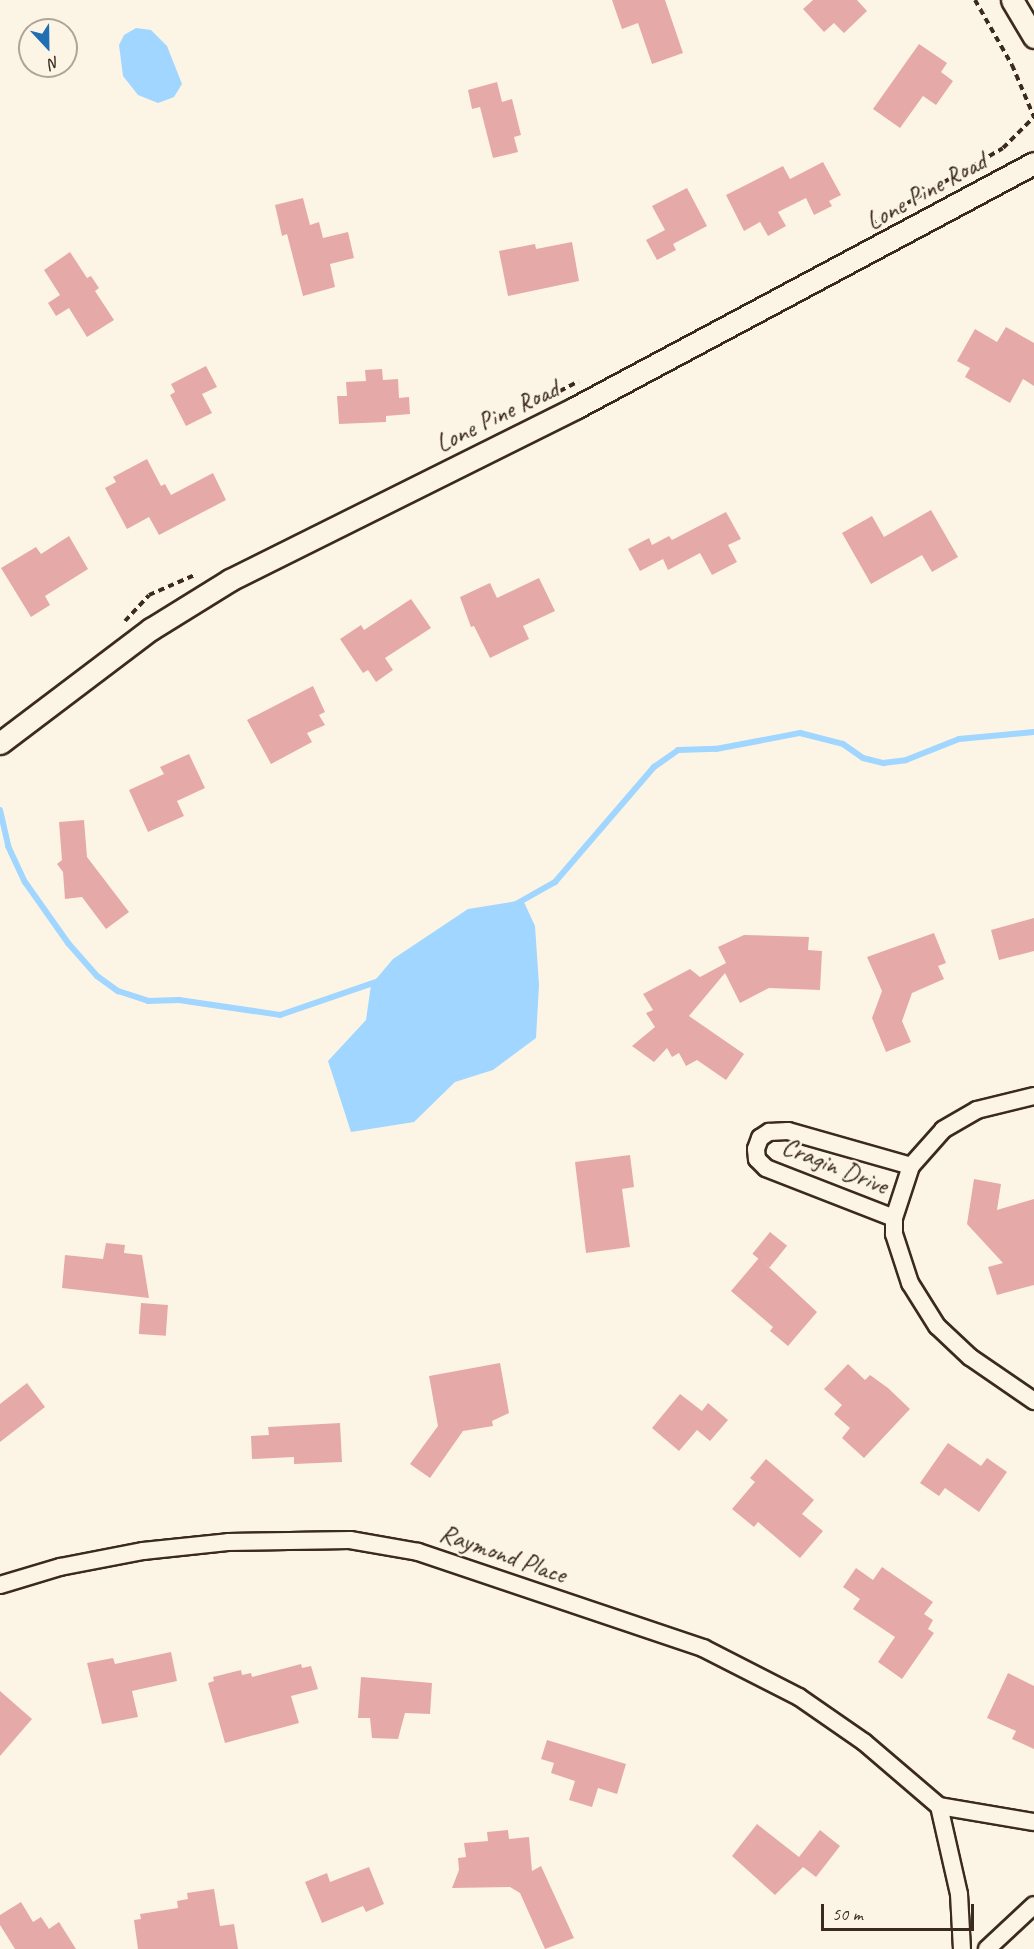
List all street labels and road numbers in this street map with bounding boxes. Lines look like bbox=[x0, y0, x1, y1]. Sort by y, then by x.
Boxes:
street label: Lone Pine Road bbox=[860, 145, 992, 237]
street label: Lone Pine Road bbox=[430, 373, 564, 459]
street label: Cragin Drive bbox=[777, 1131, 893, 1201]
street label: Raymond Place bbox=[435, 1518, 571, 1590]

